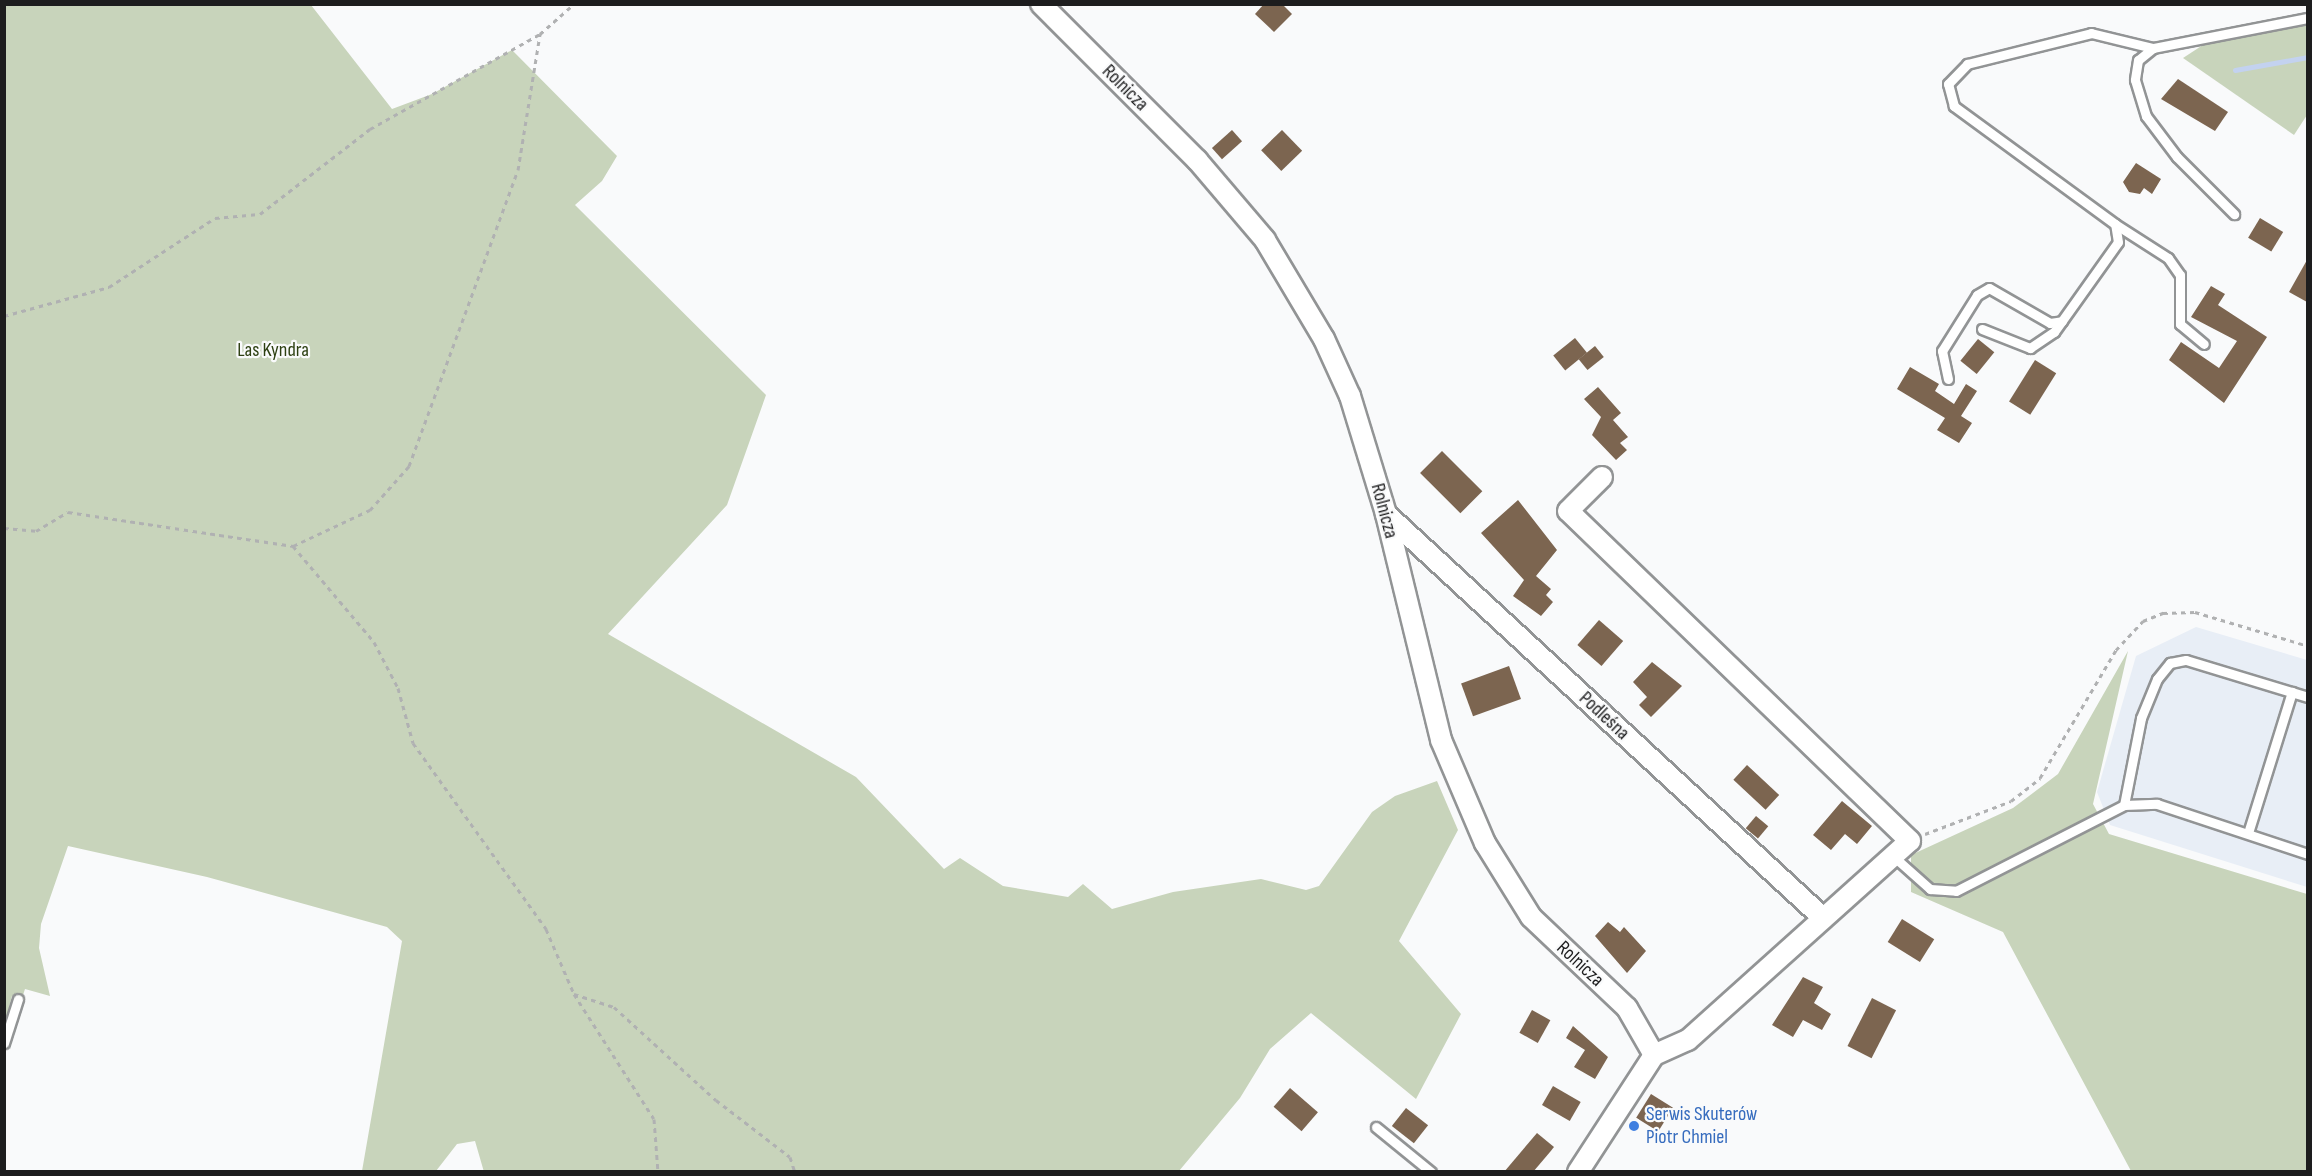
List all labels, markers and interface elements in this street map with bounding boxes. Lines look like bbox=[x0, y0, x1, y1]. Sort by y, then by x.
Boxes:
street label: Rolnicza bbox=[1097, 60, 1153, 116]
park label: Las Kyndra bbox=[237, 338, 309, 362]
street label: Rolnicza bbox=[1365, 481, 1403, 541]
street label: Podleśna bbox=[1574, 687, 1634, 745]
street label: Rolnicza bbox=[1551, 936, 1609, 992]
place label: Serwis Skuterów Piotr Chmiel bbox=[1646, 1102, 1757, 1149]
marker: Serwis Skuterów Piotr Chmiel bbox=[1627, 1119, 1641, 1133]

